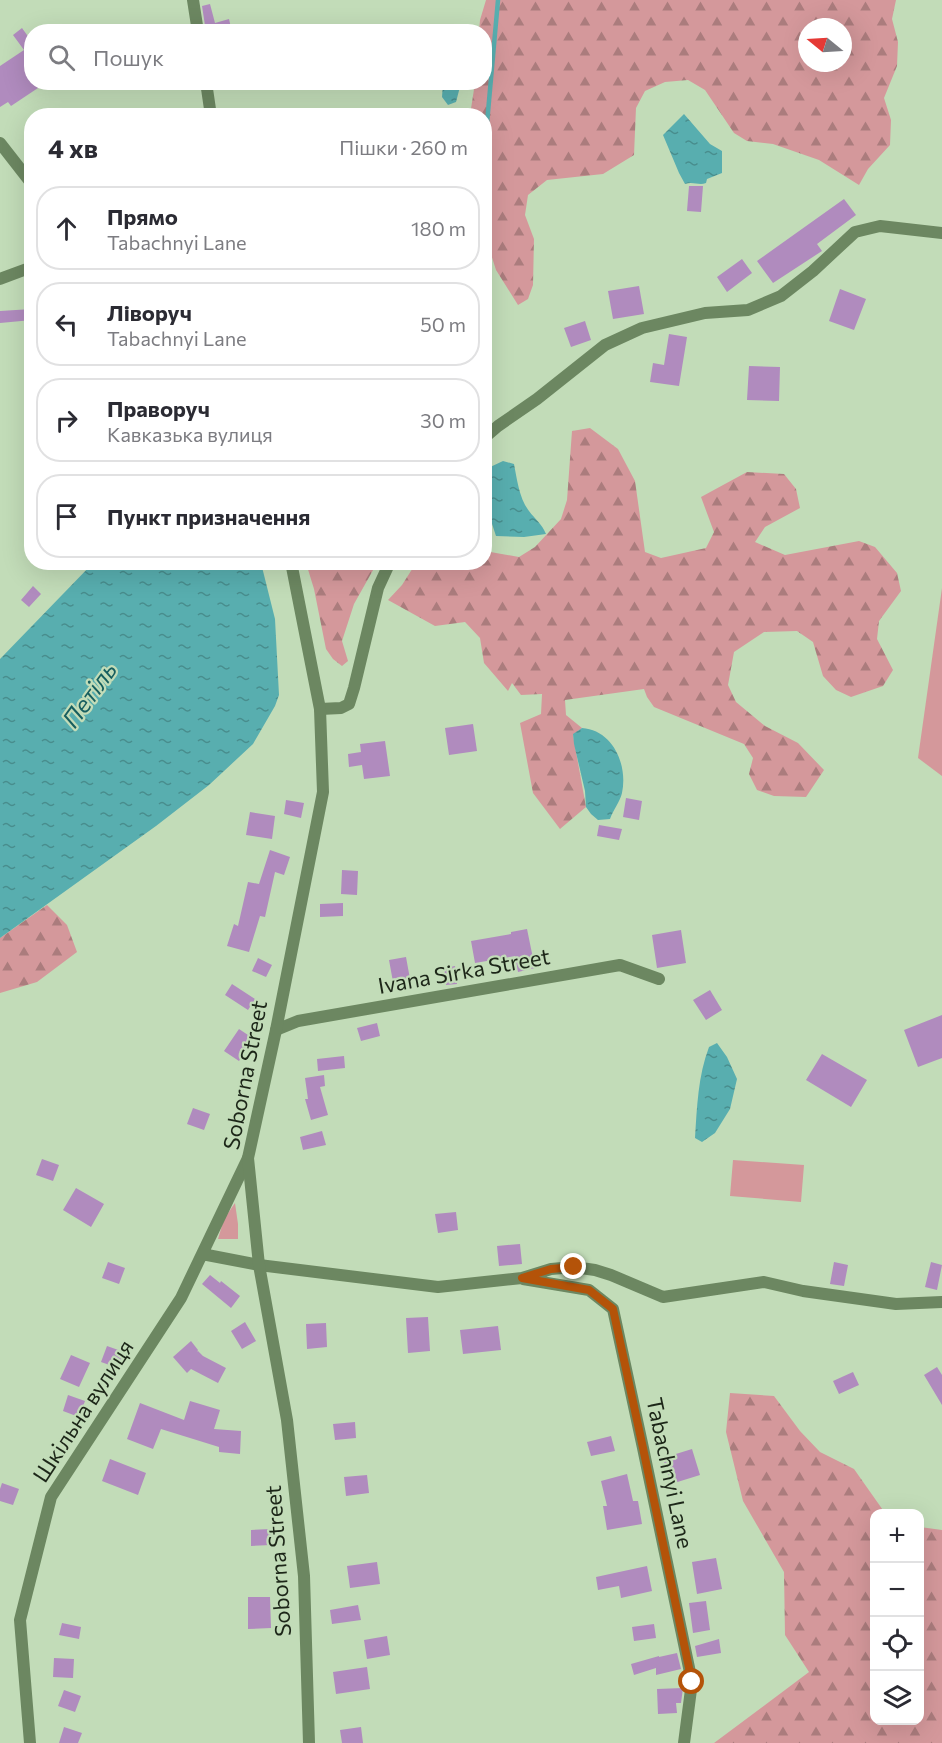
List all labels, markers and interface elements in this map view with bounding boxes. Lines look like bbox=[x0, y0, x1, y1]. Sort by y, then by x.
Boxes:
north arrow bbox=[798, 18, 852, 72]
search box bbox=[24, 24, 492, 90]
icon: search bbox=[45, 41, 78, 74]
text: Пошук bbox=[93, 44, 164, 71]
text: 4 хв bbox=[48, 132, 98, 163]
text: Пішки · 260 m bbox=[339, 135, 468, 159]
text: Прямо bbox=[107, 203, 178, 230]
icon: ahead bbox=[50, 212, 83, 245]
text: 180 m bbox=[411, 216, 466, 240]
text: Tabachnyi Lane bbox=[107, 230, 247, 254]
text: Ліворуч bbox=[107, 299, 192, 326]
icon: left bbox=[50, 308, 83, 341]
text: 50 m bbox=[420, 312, 466, 336]
text: Tabachnyi Lane bbox=[107, 326, 247, 350]
text: Праворуч bbox=[107, 395, 210, 422]
icon: right bbox=[50, 404, 83, 437]
text: 30 m bbox=[420, 408, 466, 432]
text: Кавказька вулиця bbox=[107, 422, 273, 446]
icon: arrive bbox=[50, 500, 83, 533]
text: Пункт призначення bbox=[107, 503, 310, 530]
water label: Петіль bbox=[55, 656, 122, 733]
street label: Ivana Sirka Street bbox=[376, 942, 552, 999]
street label: Soborna Street bbox=[217, 998, 272, 1152]
route end bbox=[560, 1253, 586, 1279]
street label: Шкільна вулиця bbox=[26, 1334, 139, 1487]
street label: Tabachnyi Lane bbox=[641, 1395, 700, 1551]
street label: Soborna Street bbox=[259, 1485, 296, 1638]
map controls bbox=[870, 1509, 924, 1725]
button: + bbox=[870, 1509, 924, 1563]
button: − bbox=[870, 1563, 924, 1617]
button: locate bbox=[870, 1617, 924, 1671]
route start bbox=[678, 1668, 704, 1694]
button: layers bbox=[870, 1671, 924, 1725]

